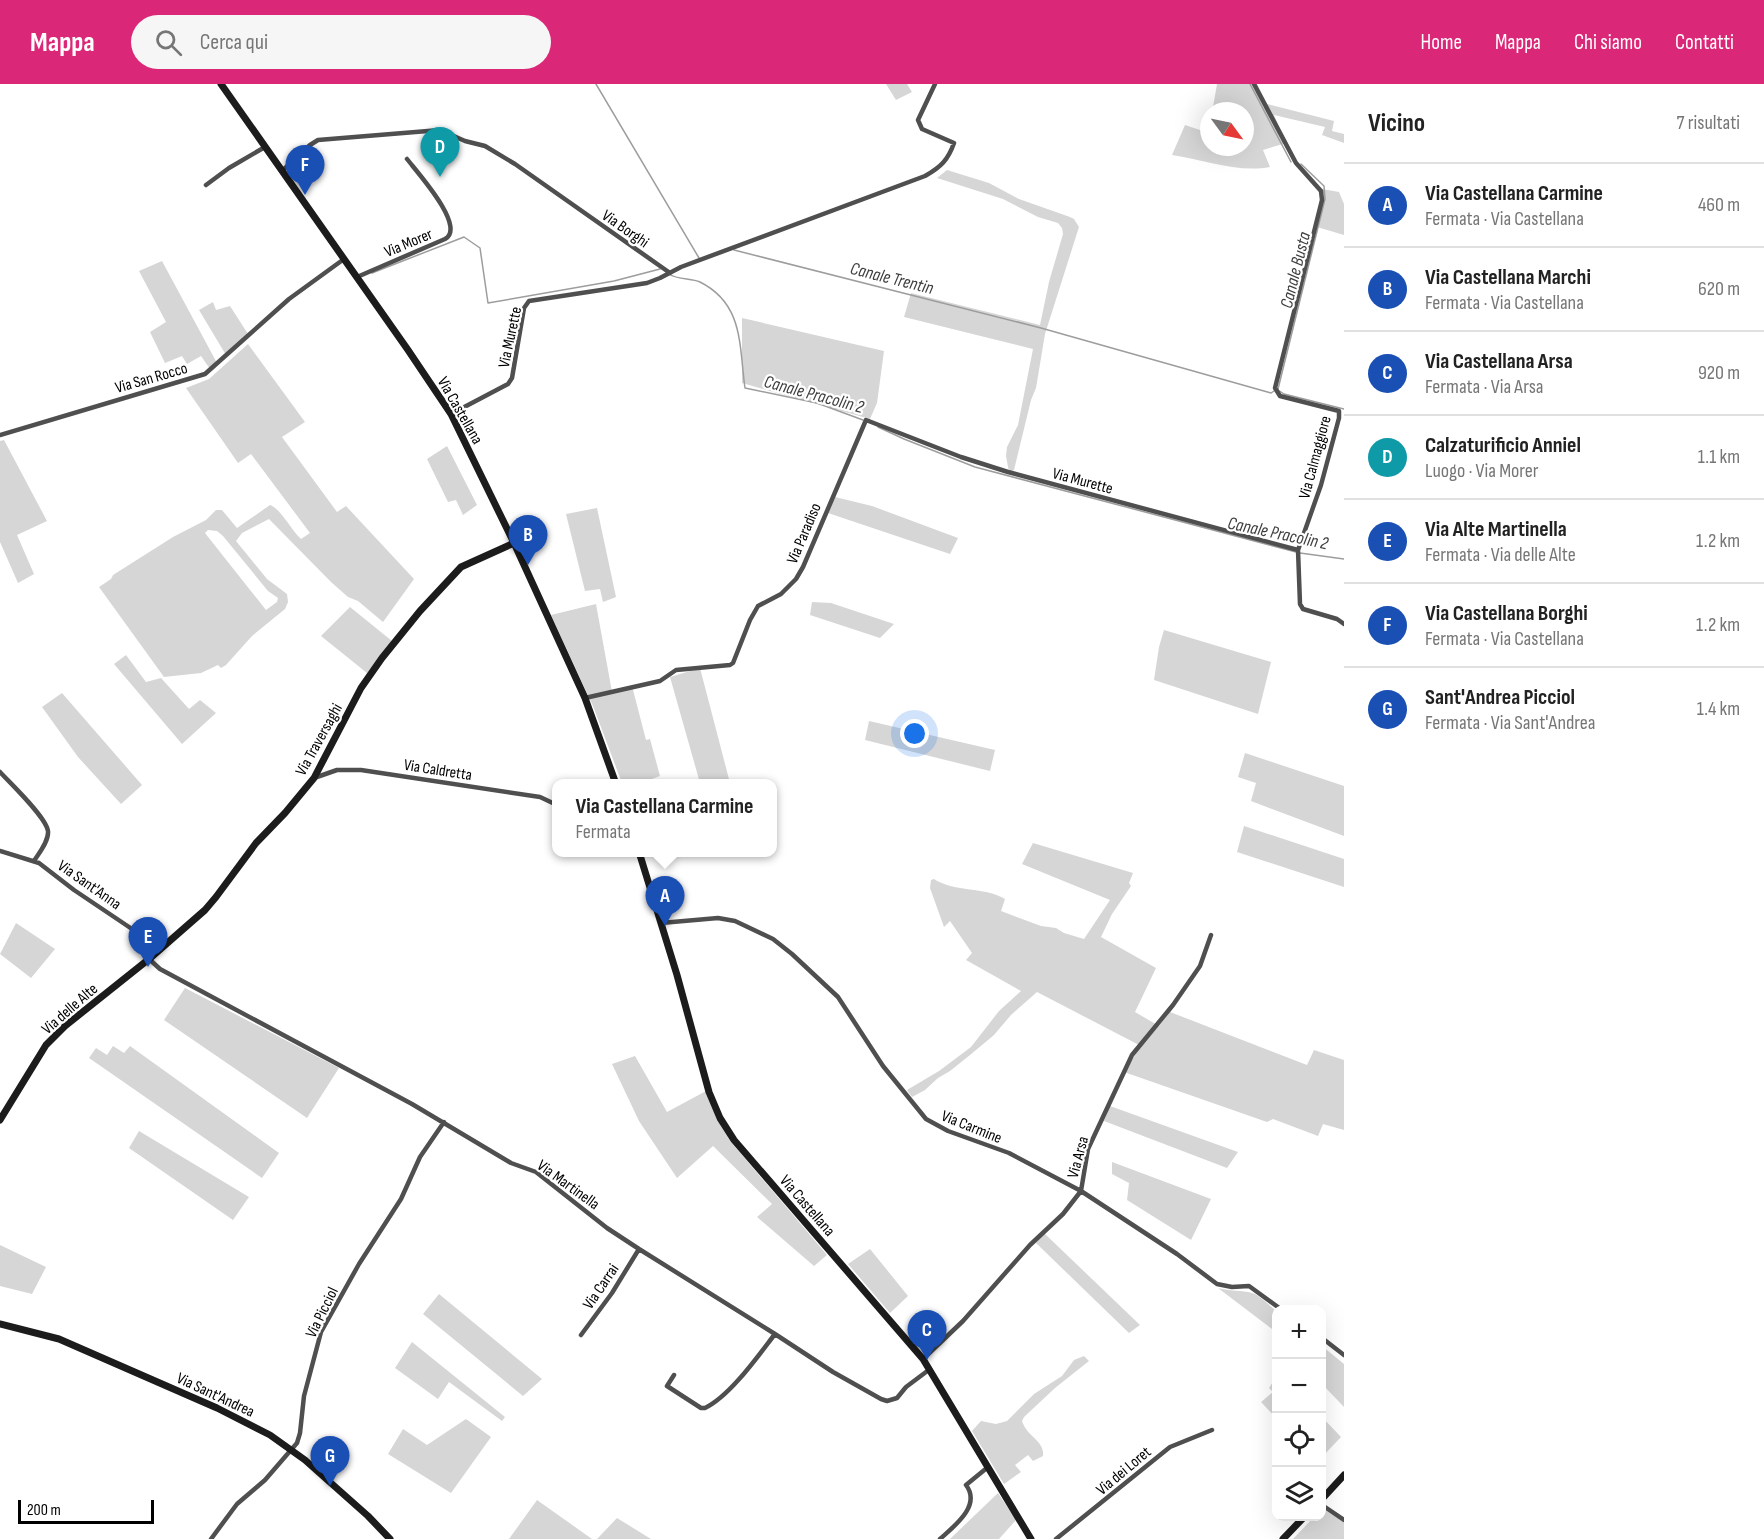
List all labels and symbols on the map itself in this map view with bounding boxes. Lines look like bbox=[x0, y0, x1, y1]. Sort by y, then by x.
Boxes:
north arrow bbox=[1200, 102, 1254, 156]
pin: D bbox=[420, 128, 460, 177]
pin: F bbox=[286, 146, 324, 195]
street label: Via Borghi bbox=[598, 206, 652, 252]
street label: Via Morer bbox=[382, 225, 436, 262]
water label: Canale Busta bbox=[1276, 229, 1315, 310]
water label: Canale Trentin bbox=[848, 258, 936, 299]
street label: Via Murette bbox=[495, 305, 526, 370]
street label: Via San Rocco bbox=[113, 359, 190, 398]
water label: Canale Pracolin 2 bbox=[762, 371, 867, 418]
street label: Via Castellana bbox=[433, 374, 487, 448]
street label: Via Calmaggiore bbox=[1295, 414, 1336, 501]
street label: Via Murette bbox=[1050, 464, 1115, 499]
street label: Via Paradiso bbox=[783, 500, 826, 567]
water label: Canale Pracolin 2 bbox=[1226, 513, 1331, 555]
pin: B bbox=[508, 516, 548, 565]
street label: Via Traversaghi bbox=[292, 700, 347, 779]
your location bbox=[900, 719, 929, 748]
street label: Via Caldretta bbox=[402, 756, 473, 785]
street label: Via Sant'Anna bbox=[54, 856, 125, 914]
pin: A bbox=[646, 876, 684, 926]
pin: E bbox=[128, 918, 168, 967]
street label: Via delle Alte bbox=[38, 980, 102, 1039]
street label: Via Carmine bbox=[938, 1107, 1005, 1148]
street label: Via Arsa bbox=[1064, 1135, 1093, 1180]
street label: Via Martinella bbox=[533, 1156, 603, 1214]
street label: Via Castellana bbox=[775, 1172, 839, 1240]
street label: Via Carrai bbox=[579, 1261, 623, 1313]
street label: Via Picciol bbox=[302, 1284, 343, 1341]
pin: C bbox=[908, 1310, 946, 1360]
street label: Via Sant'Andrea bbox=[173, 1369, 257, 1422]
pin: G bbox=[310, 1436, 350, 1486]
street label: Via dei Loret bbox=[1093, 1443, 1155, 1499]
scale bar bbox=[18, 1497, 154, 1524]

